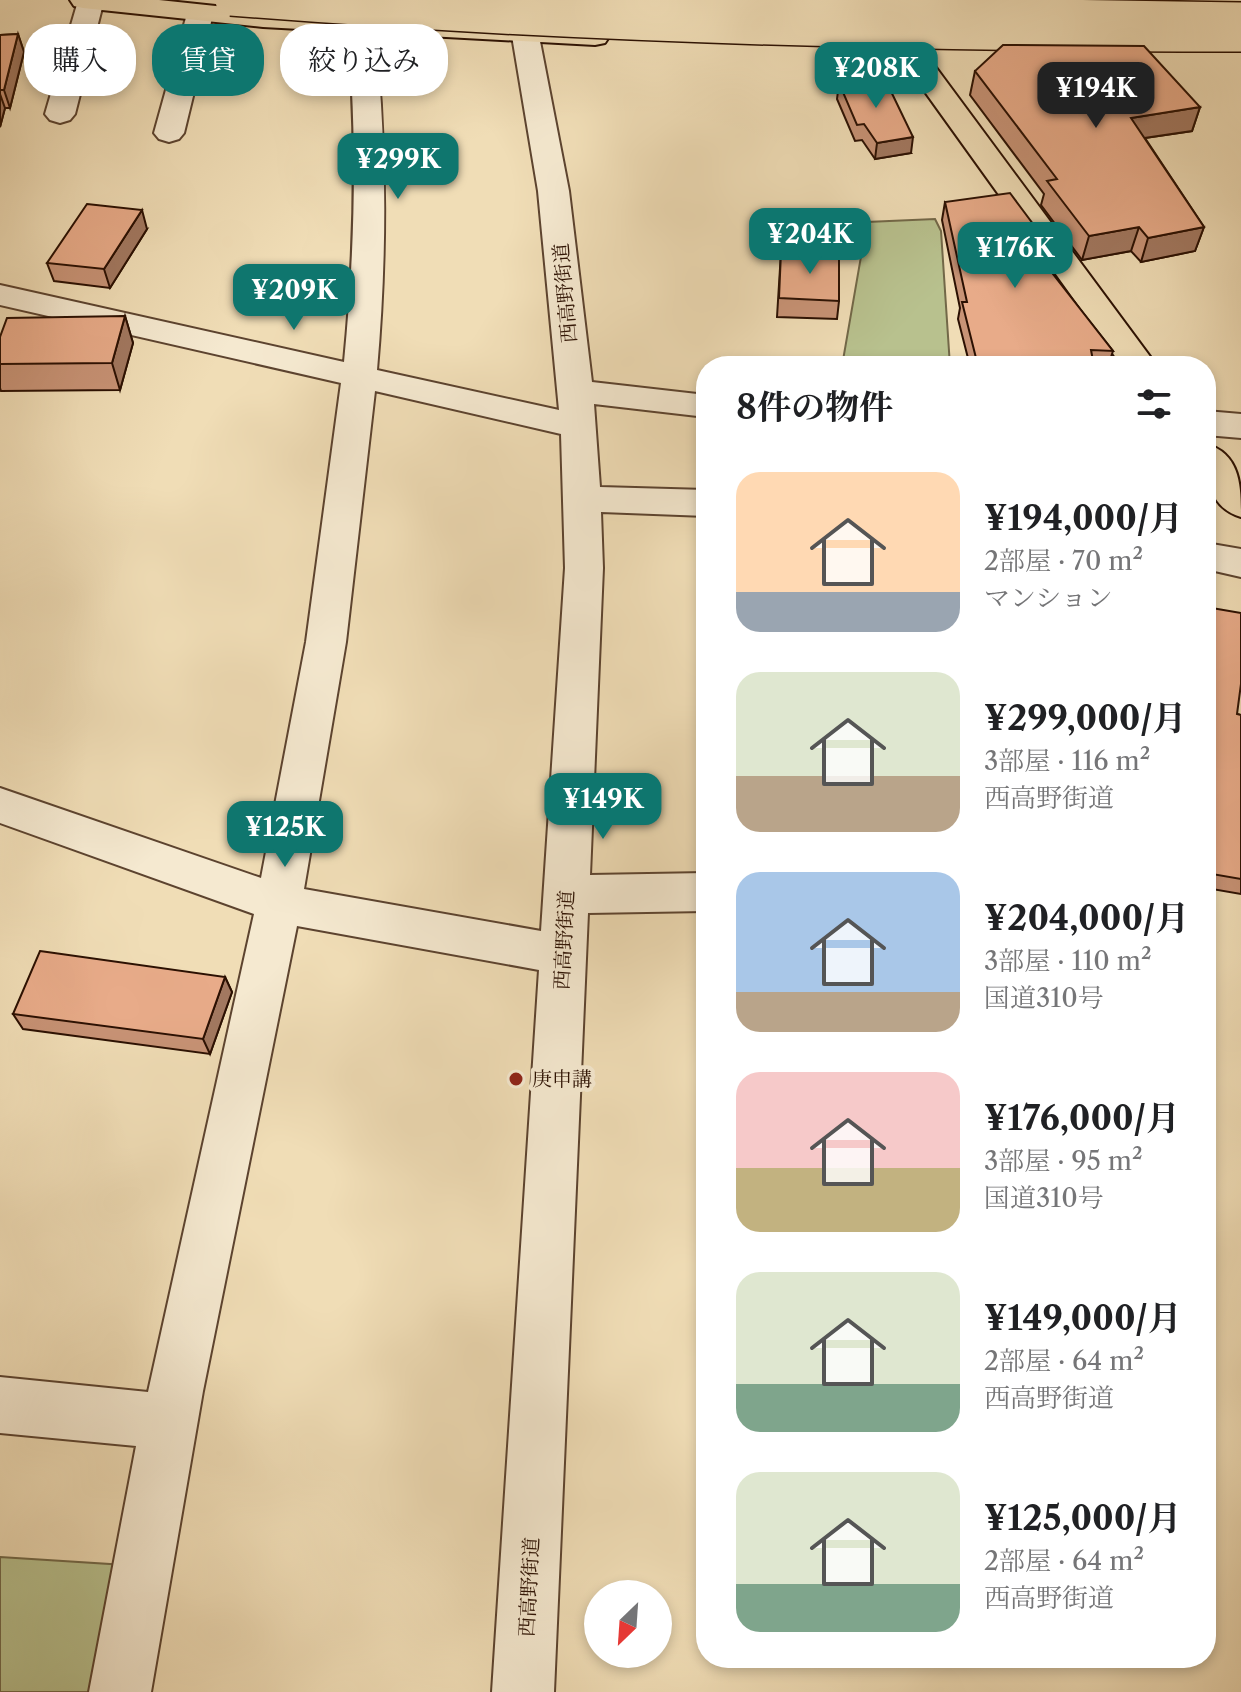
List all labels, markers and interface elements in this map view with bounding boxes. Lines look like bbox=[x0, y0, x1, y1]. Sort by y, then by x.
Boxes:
chip: 購入 bbox=[24, 24, 136, 96]
chip: 賃貸 bbox=[152, 24, 264, 96]
chip: 絞り込み bbox=[280, 24, 448, 96]
pin: ¥208K bbox=[820, 42, 932, 110]
text: ¥208K bbox=[833, 52, 919, 84]
pin: ¥194K bbox=[1040, 62, 1152, 130]
text: ¥194K bbox=[1055, 72, 1137, 104]
pin: ¥299K bbox=[342, 133, 454, 201]
text: ¥299K bbox=[356, 143, 440, 175]
pin: ¥204K bbox=[754, 208, 866, 276]
text: ¥204K bbox=[767, 218, 853, 250]
pin: ¥176K bbox=[959, 222, 1071, 290]
text: ¥176K bbox=[976, 232, 1054, 264]
street label: 西高野街道 bbox=[549, 242, 581, 344]
pin: ¥209K bbox=[238, 264, 350, 332]
text: ¥209K bbox=[251, 274, 337, 306]
icon: filters bbox=[1132, 382, 1176, 426]
text: 8件の物件 bbox=[736, 386, 893, 428]
text: ¥194,000/月 bbox=[984, 497, 1183, 539]
icon: home bbox=[800, 504, 896, 600]
text: 2部屋 · 70 m² bbox=[984, 545, 1143, 577]
text: マンション bbox=[984, 582, 1113, 614]
text: ¥299,000/月 bbox=[984, 697, 1187, 739]
icon: home bbox=[800, 704, 896, 800]
text: 3部屋 · 116 m² bbox=[984, 745, 1150, 777]
pin: ¥149K bbox=[547, 773, 659, 841]
text: 西高野街道 bbox=[984, 782, 1114, 814]
text: ¥149K bbox=[562, 783, 644, 815]
pin: ¥125K bbox=[229, 801, 341, 869]
text: ¥125K bbox=[245, 811, 325, 843]
street label: 西高野街道 bbox=[549, 889, 579, 991]
text: ¥204,000/月 bbox=[984, 897, 1189, 939]
icon: home bbox=[800, 904, 896, 1000]
text: 3部屋 · 110 m² bbox=[984, 945, 1152, 977]
text: 国道310号 bbox=[984, 982, 1104, 1014]
place label: 庚申講 bbox=[532, 1067, 592, 1091]
marker: 庚申講 bbox=[507, 1070, 525, 1088]
text: ¥176,000/月 bbox=[984, 1097, 1180, 1139]
icon: home bbox=[800, 1104, 896, 1200]
text: 3部屋 · 95 m² bbox=[984, 1145, 1143, 1177]
text: 国道310号 bbox=[984, 1182, 1104, 1214]
text: ¥149,000/月 bbox=[984, 1297, 1182, 1339]
icon: home bbox=[800, 1304, 896, 1400]
text: 2部屋 · 64 m² bbox=[984, 1345, 1144, 1377]
text: 西高野街道 bbox=[984, 1382, 1114, 1414]
text: ¥125,000/月 bbox=[984, 1497, 1182, 1539]
icon: home bbox=[800, 1504, 896, 1600]
street label: 西高野街道 bbox=[514, 1536, 544, 1638]
text: 2部屋 · 64 m² bbox=[984, 1545, 1144, 1577]
north arrow bbox=[584, 1580, 672, 1668]
map controls bbox=[584, 1580, 672, 1668]
text: 西高野街道 bbox=[984, 1582, 1114, 1614]

